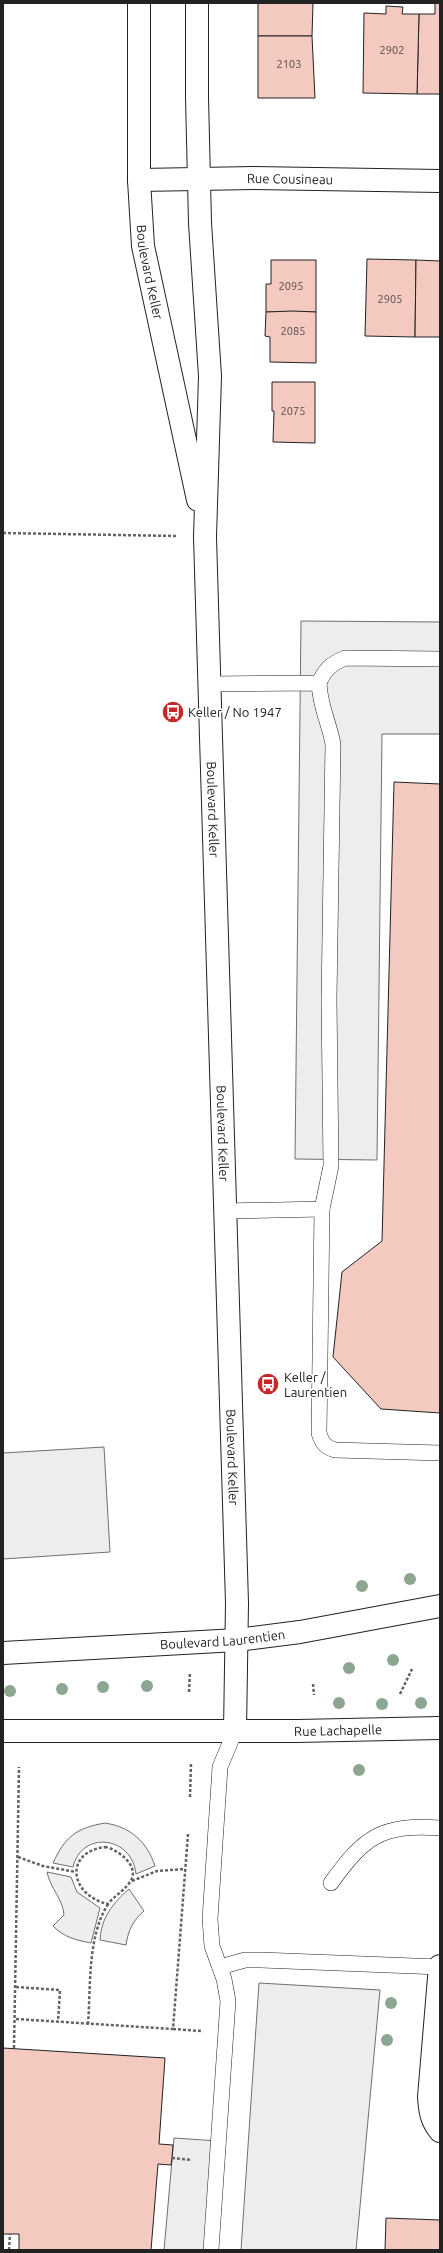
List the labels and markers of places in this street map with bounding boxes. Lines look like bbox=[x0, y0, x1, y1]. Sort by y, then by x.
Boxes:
bus stop icon: Keller / No 1947 bbox=[160, 699, 186, 725]
place label: Keller / No 1947 bbox=[188, 705, 282, 719]
place label: Keller / Laurentien bbox=[284, 1370, 347, 1399]
bus stop icon: Keller / Laurentien bbox=[255, 1371, 281, 1397]

